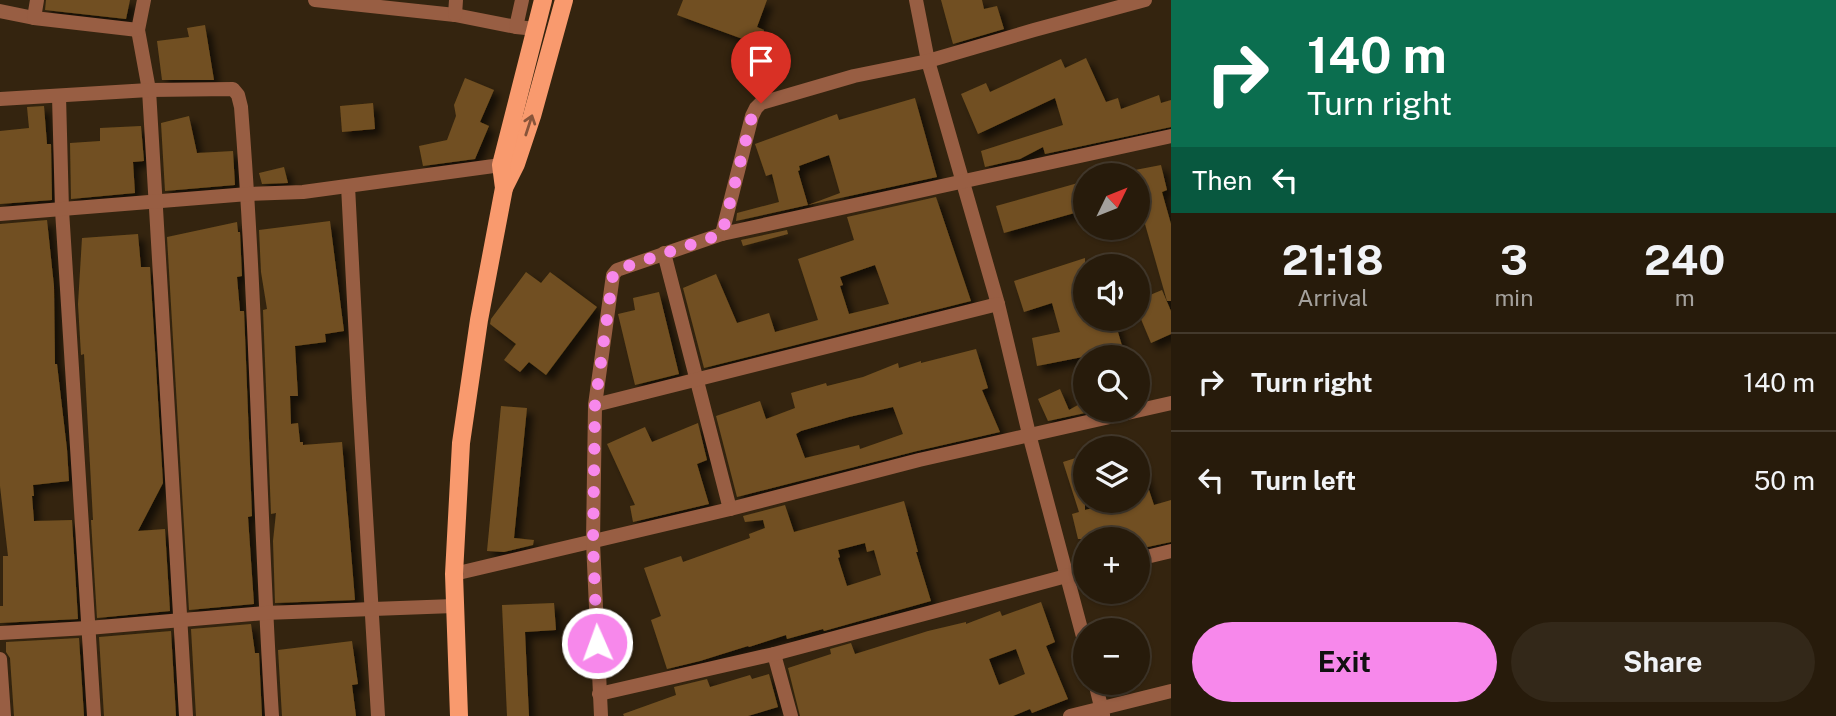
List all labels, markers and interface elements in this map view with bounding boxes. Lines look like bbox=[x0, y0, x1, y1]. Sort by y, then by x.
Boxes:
text: 140 m bbox=[1307, 26, 1447, 84]
icon: right bbox=[1192, 28, 1283, 119]
pin bbox=[731, 31, 791, 103]
icon: arrive bbox=[742, 42, 780, 80]
text: Turn right bbox=[1307, 85, 1452, 122]
one-way arrow bbox=[524, 114, 536, 136]
icon: left bbox=[1266, 161, 1304, 199]
north arrow bbox=[1073, 163, 1150, 240]
map controls bbox=[1073, 163, 1150, 695]
text: Then bbox=[1192, 165, 1252, 196]
text: 21:18 bbox=[1282, 235, 1384, 284]
text: 3 bbox=[1500, 235, 1528, 284]
text: 240 bbox=[1644, 235, 1725, 284]
button: sound bbox=[1073, 254, 1150, 331]
text: Arrival bbox=[1297, 284, 1368, 311]
text: min bbox=[1494, 284, 1533, 311]
text: m bbox=[1675, 284, 1695, 311]
button: search bbox=[1073, 345, 1150, 422]
icon: right bbox=[1192, 363, 1230, 401]
text: Turn right bbox=[1251, 367, 1373, 398]
text: 140 m bbox=[1743, 367, 1815, 398]
button: layers bbox=[1073, 436, 1150, 513]
icon: left bbox=[1192, 461, 1230, 499]
text: Turn left bbox=[1251, 465, 1356, 496]
text: 50 m bbox=[1754, 465, 1815, 496]
button: + bbox=[1073, 527, 1150, 604]
position arrow bbox=[560, 606, 634, 680]
button: − bbox=[1073, 618, 1150, 695]
button: Exit bbox=[1192, 622, 1497, 702]
button: Share bbox=[1511, 622, 1815, 702]

